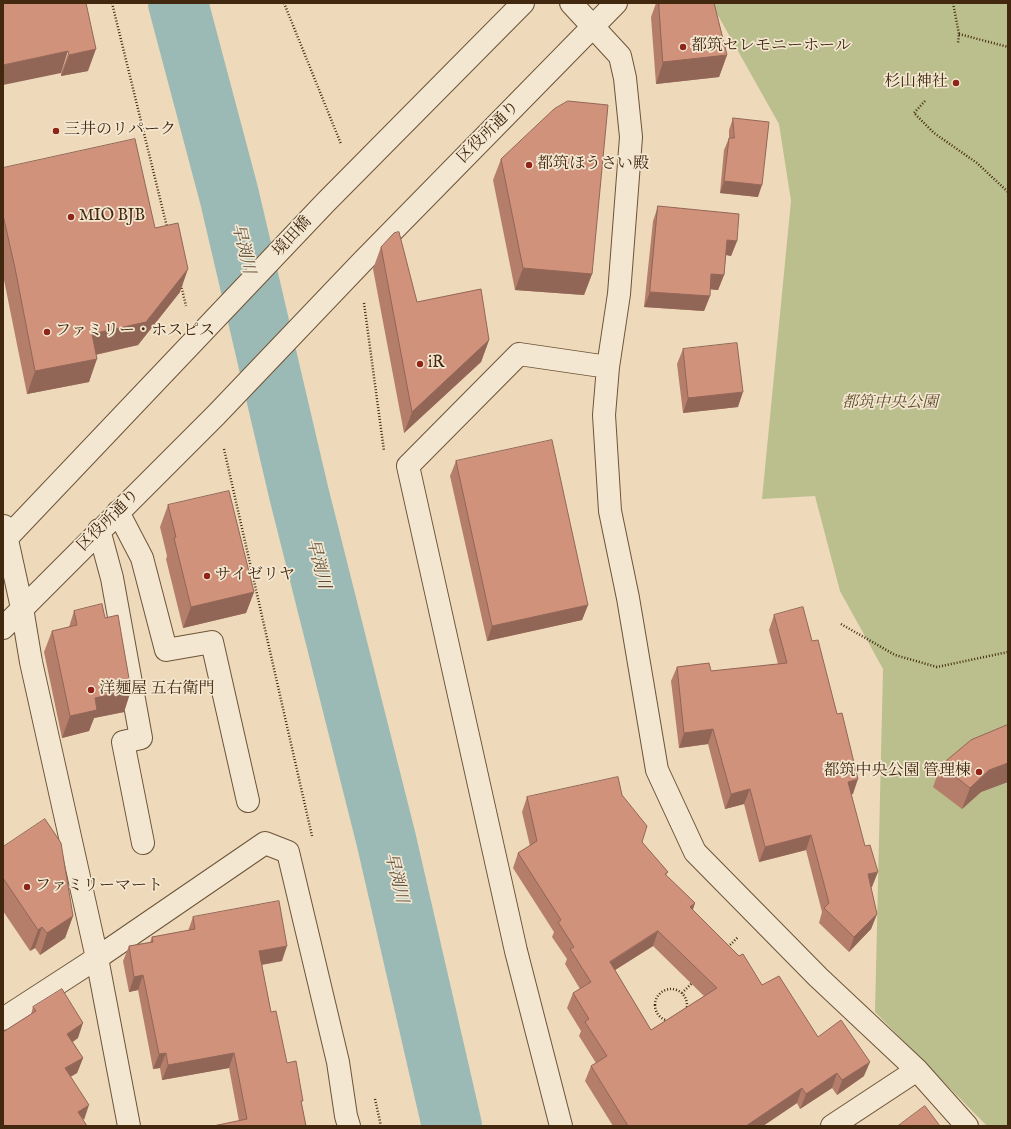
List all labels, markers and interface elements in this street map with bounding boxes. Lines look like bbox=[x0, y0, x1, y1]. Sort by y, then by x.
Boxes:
place label: 都筑セレモニーホール bbox=[691, 37, 851, 57]
marker: 都筑セレモニーホール bbox=[678, 42, 688, 52]
place label: 杉山神社 bbox=[884, 73, 948, 93]
marker: 杉山神社 bbox=[951, 78, 961, 88]
street label: 区役所通り bbox=[454, 98, 524, 168]
place label: 三井のリパーク bbox=[64, 121, 176, 141]
marker: 三井のリパーク bbox=[51, 126, 61, 136]
place label: 都筑ほうさい殿 bbox=[537, 155, 649, 175]
marker: 都筑ほうさい殿 bbox=[524, 160, 534, 170]
place label: MIO BJB bbox=[79, 207, 145, 227]
marker: MIO BJB bbox=[66, 212, 76, 222]
street label: 境田橋 bbox=[270, 213, 316, 261]
water label: 早渕川 bbox=[226, 222, 258, 276]
place label: ファミリー・ホスピス bbox=[55, 322, 215, 342]
marker: ファミリー・ホスピス bbox=[42, 327, 52, 337]
place label: iR bbox=[428, 354, 444, 374]
marker: iR bbox=[415, 359, 425, 369]
park label: 都筑中央公園 bbox=[842, 394, 938, 414]
street label: 区役所通り bbox=[74, 486, 144, 556]
water label: 早渕川 bbox=[301, 537, 333, 591]
place label: サイゼリヤ bbox=[215, 566, 295, 586]
marker: サイゼリヤ bbox=[202, 571, 212, 581]
place label: 洋麺屋 五右衛門 bbox=[99, 680, 214, 700]
marker: 洋麺屋 五右衛門 bbox=[86, 685, 96, 695]
place label: 都筑中央公園 管理棟 bbox=[824, 762, 971, 782]
marker: 都筑中央公園 管理棟 bbox=[974, 767, 984, 777]
water label: 早渕川 bbox=[379, 851, 411, 905]
place label: ファミリーマート bbox=[35, 877, 163, 897]
marker: ファミリーマート bbox=[22, 882, 32, 892]

